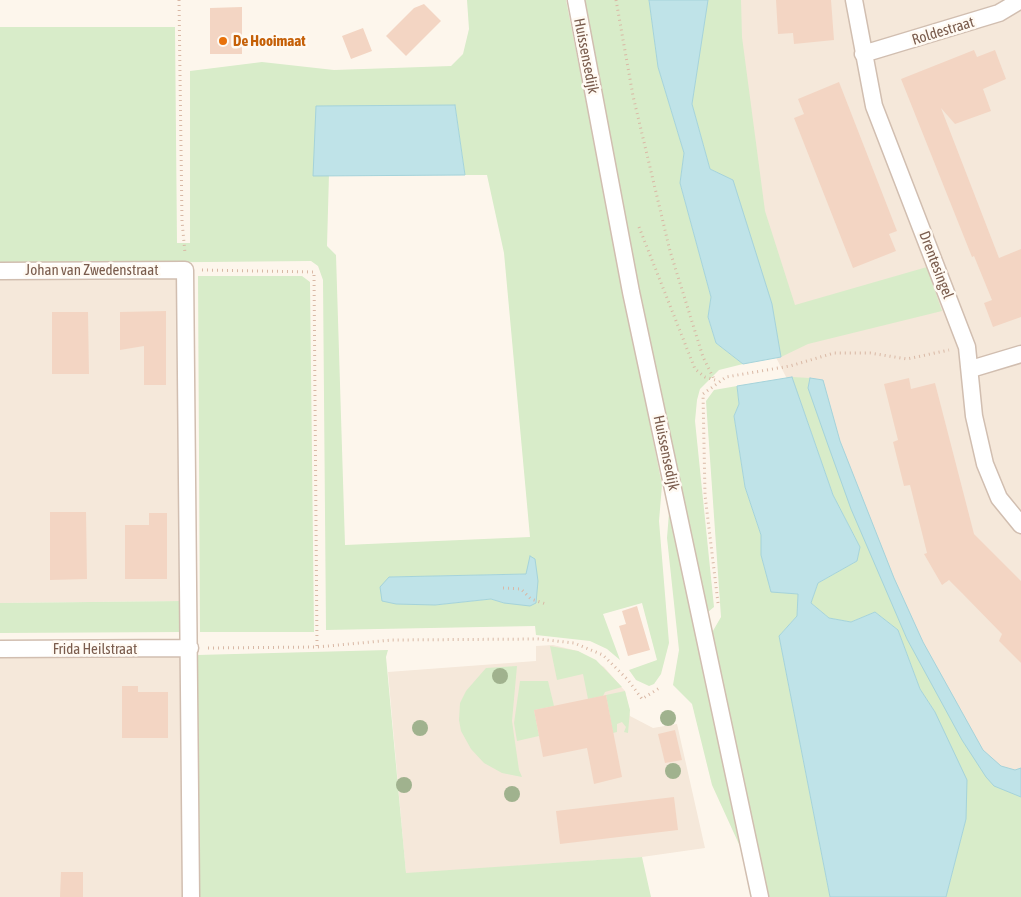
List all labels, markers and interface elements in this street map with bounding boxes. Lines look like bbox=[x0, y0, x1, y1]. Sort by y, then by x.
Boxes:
street label: Roldestraat bbox=[910, 13, 976, 49]
street label: Huissensedijk bbox=[570, 17, 602, 95]
place label: De Hooimaat bbox=[233, 32, 306, 50]
marker: De Hooimaat bbox=[217, 35, 229, 47]
street label: Drentesingel bbox=[915, 229, 957, 301]
street label: Johan van Zwedenstraat bbox=[25, 261, 159, 279]
street label: Huissensedijk bbox=[649, 414, 683, 492]
street label: Frida Heilstraat bbox=[53, 640, 137, 658]

